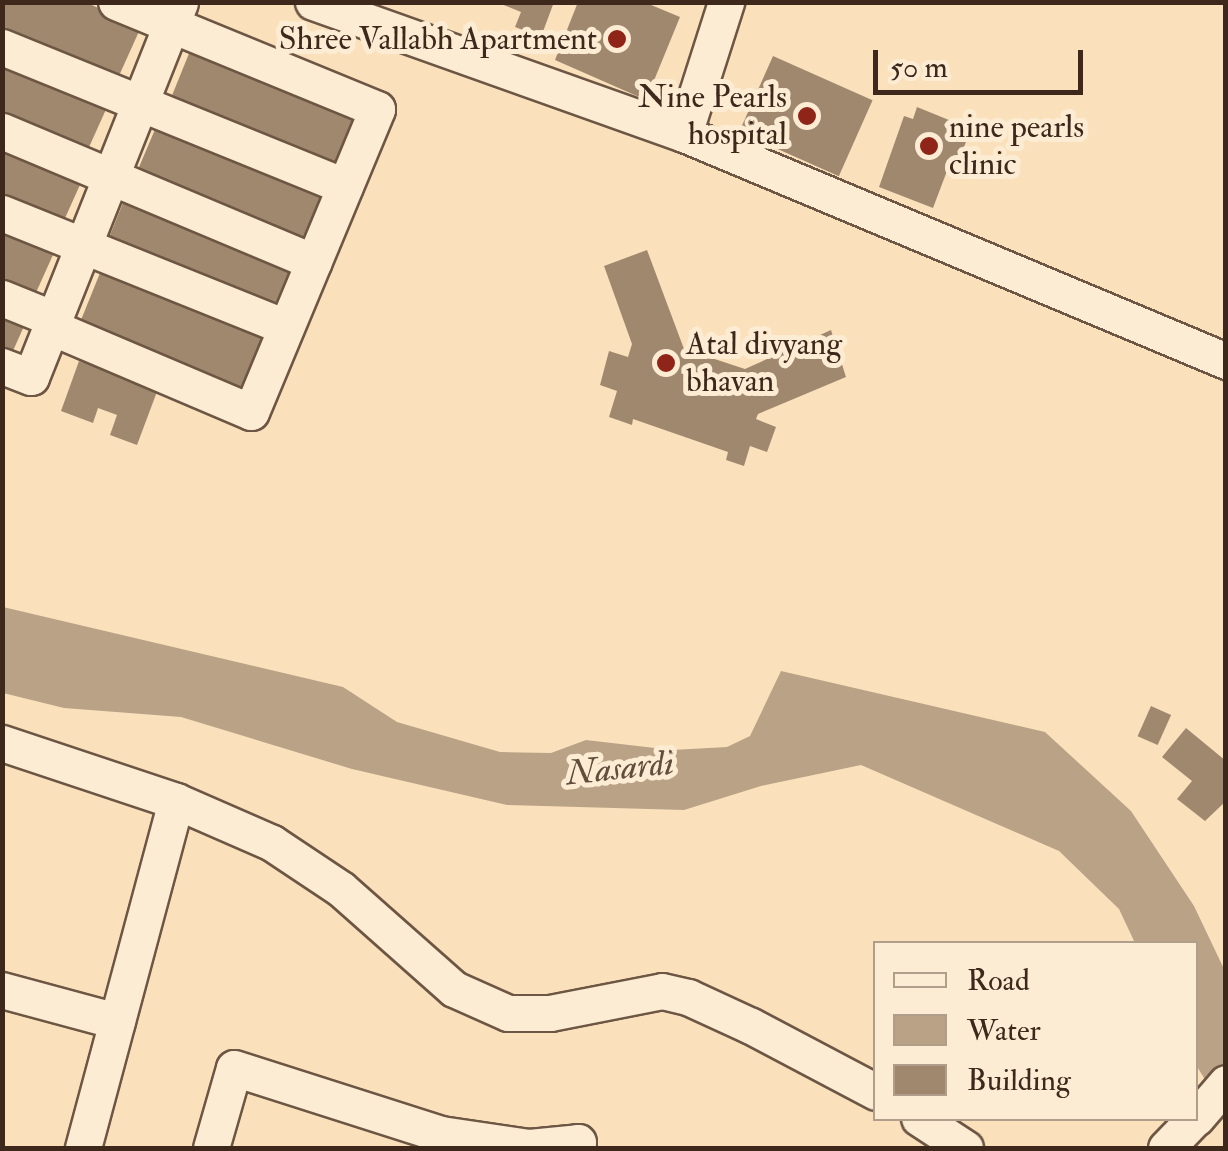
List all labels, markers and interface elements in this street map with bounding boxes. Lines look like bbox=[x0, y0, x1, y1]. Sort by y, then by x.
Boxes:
place label: Shree Vallabh Apartment bbox=[279, 20, 597, 58]
marker: Shree Vallabh Apartment bbox=[606, 28, 628, 50]
scale bar bbox=[878, 30, 1088, 92]
text: 50 m bbox=[890, 49, 948, 86]
place label: Nine Pearls hospital bbox=[638, 79, 787, 154]
marker: Nine Pearls hospital bbox=[796, 105, 818, 127]
place label: nine pearls clinic bbox=[949, 109, 1084, 184]
marker: nine pearls clinic bbox=[918, 135, 940, 157]
place label: Atal divyang bhavan bbox=[686, 326, 842, 401]
marker: Atal divyang bhavan bbox=[655, 352, 677, 374]
water label: Nasardi bbox=[564, 741, 676, 795]
legend bbox=[873, 941, 1198, 1121]
text: Road bbox=[967, 962, 1030, 999]
text: Water bbox=[967, 1012, 1041, 1049]
text: Building bbox=[967, 1062, 1071, 1099]

